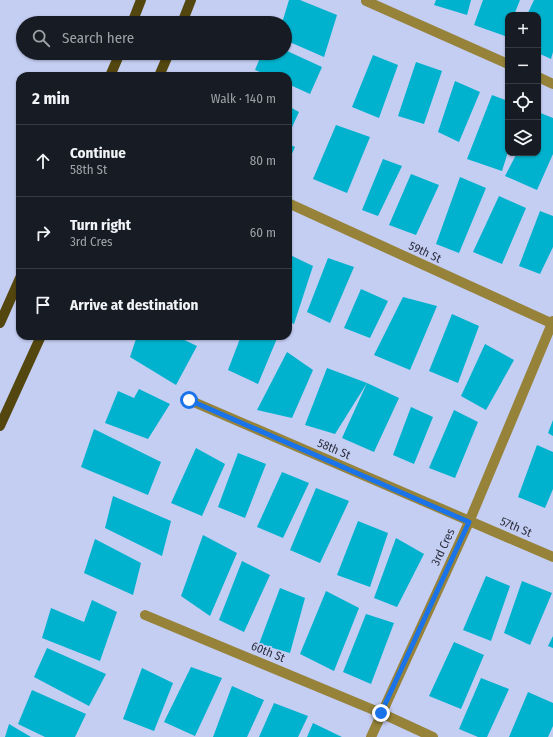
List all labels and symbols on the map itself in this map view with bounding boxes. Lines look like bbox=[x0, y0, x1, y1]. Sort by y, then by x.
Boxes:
street label: 59th St bbox=[407, 238, 443, 266]
route start bbox=[180, 391, 198, 409]
street label: 58th St bbox=[315, 436, 353, 462]
street label: 57th St bbox=[498, 514, 534, 540]
street label: 3rd Cres bbox=[428, 526, 458, 568]
street label: 60th St bbox=[249, 639, 287, 665]
route end bbox=[372, 704, 390, 722]

